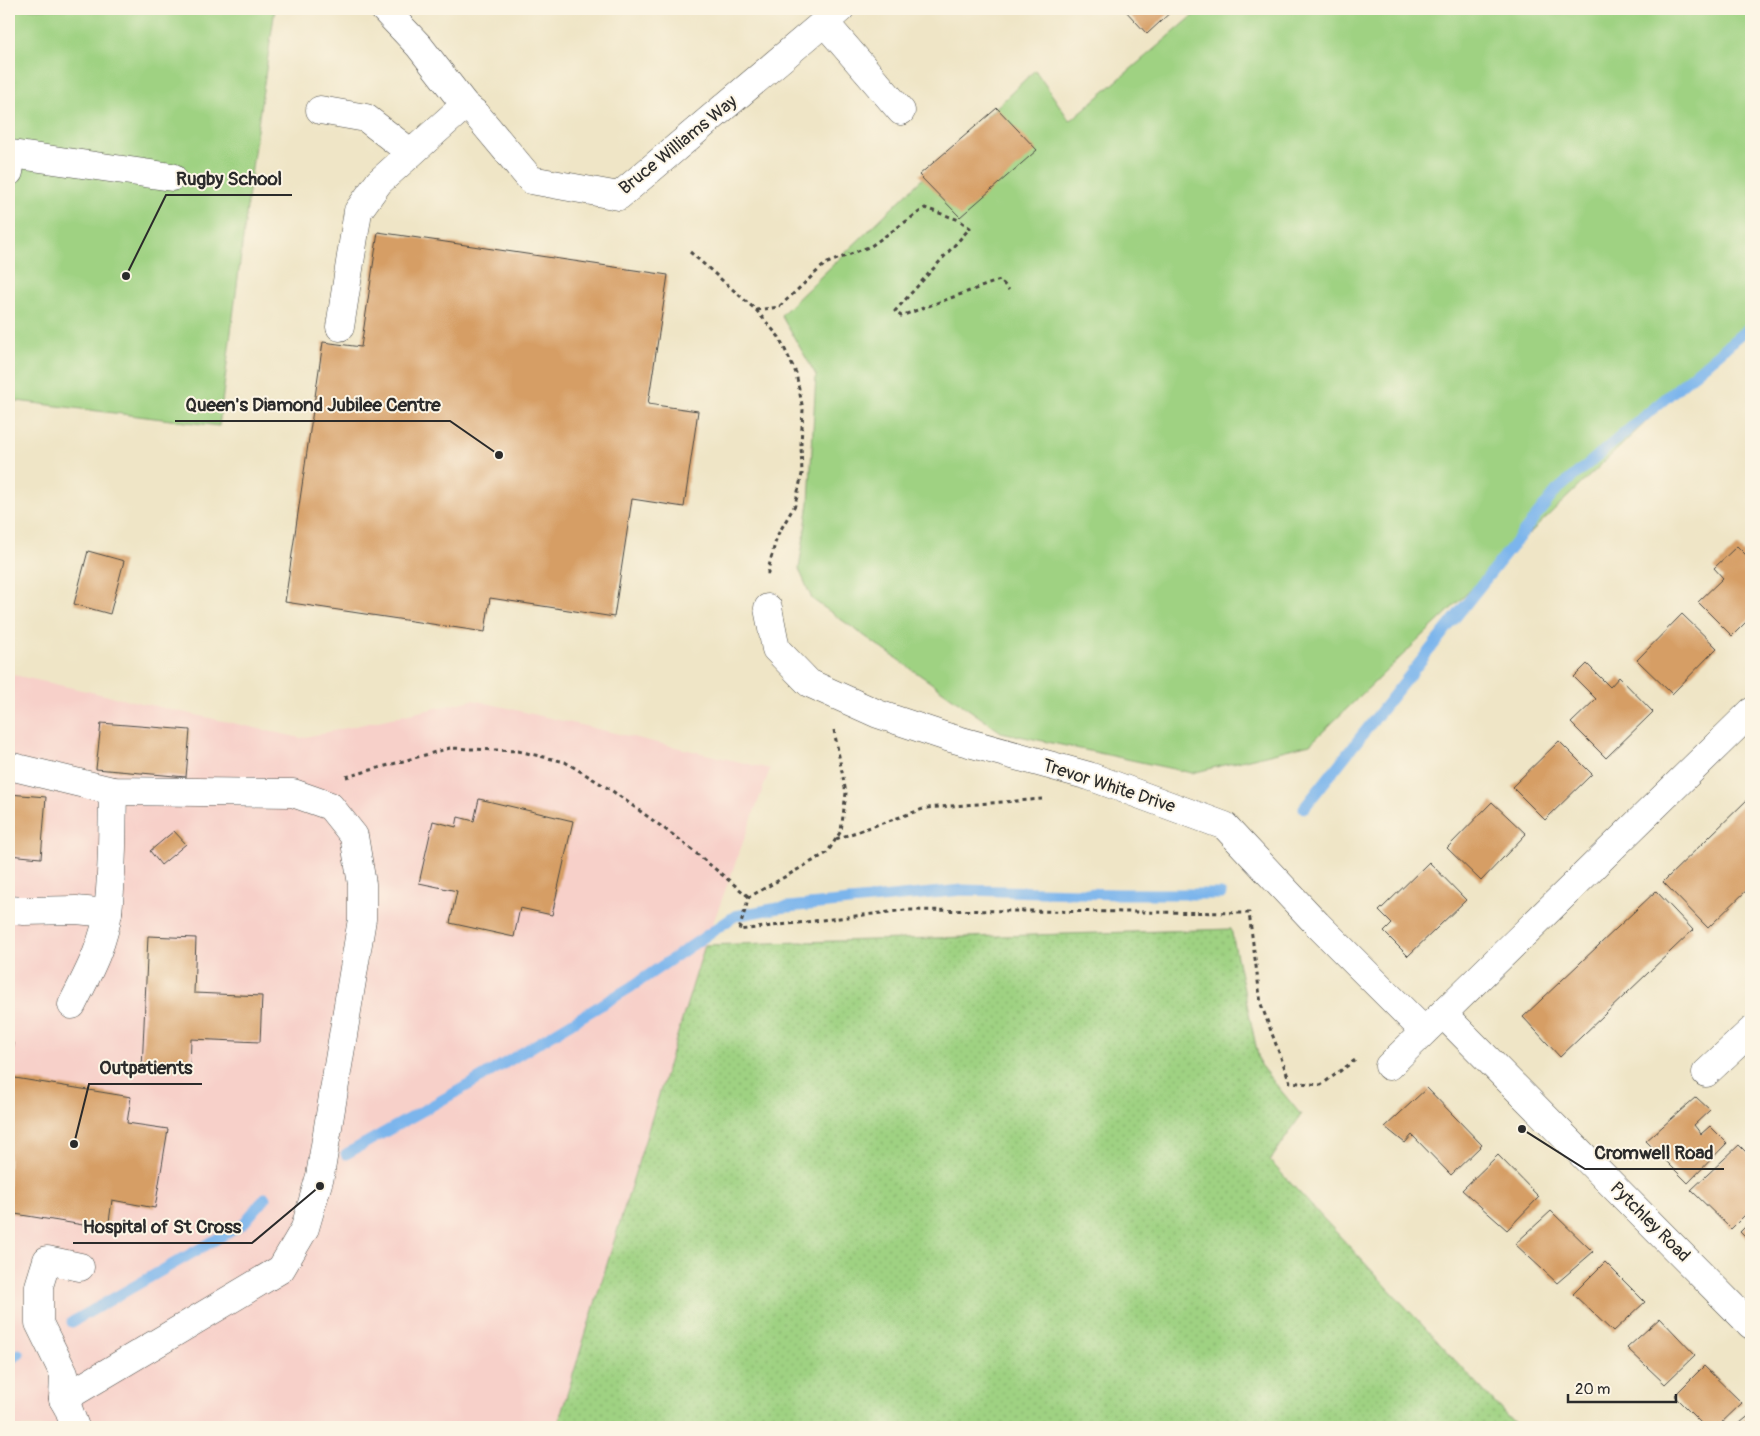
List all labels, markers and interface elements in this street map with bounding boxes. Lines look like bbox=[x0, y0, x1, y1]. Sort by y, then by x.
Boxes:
street label: Bruce Williams Way bbox=[614, 90, 742, 200]
callout: Rugby School bbox=[166, 161, 292, 195]
text: Rugby School bbox=[176, 167, 282, 191]
callout: Queen's Diamond Jubilee Centre bbox=[175, 387, 450, 421]
text: Queen's Diamond Jubilee Centre bbox=[185, 393, 441, 417]
street label: Trevor White Drive bbox=[1040, 754, 1178, 818]
callout: Outpatients bbox=[89, 1050, 202, 1084]
text: Outpatients bbox=[99, 1056, 193, 1080]
callout: Cromwell Road bbox=[1585, 1135, 1724, 1169]
text: Cromwell Road bbox=[1594, 1141, 1714, 1165]
street label: Pytchley Road bbox=[1605, 1177, 1695, 1267]
callout: Hospital of St Cross bbox=[73, 1209, 252, 1243]
text: Hospital of St Cross bbox=[83, 1215, 242, 1239]
scale bar bbox=[1568, 1371, 1675, 1403]
text: 20 m bbox=[1575, 1380, 1610, 1399]

